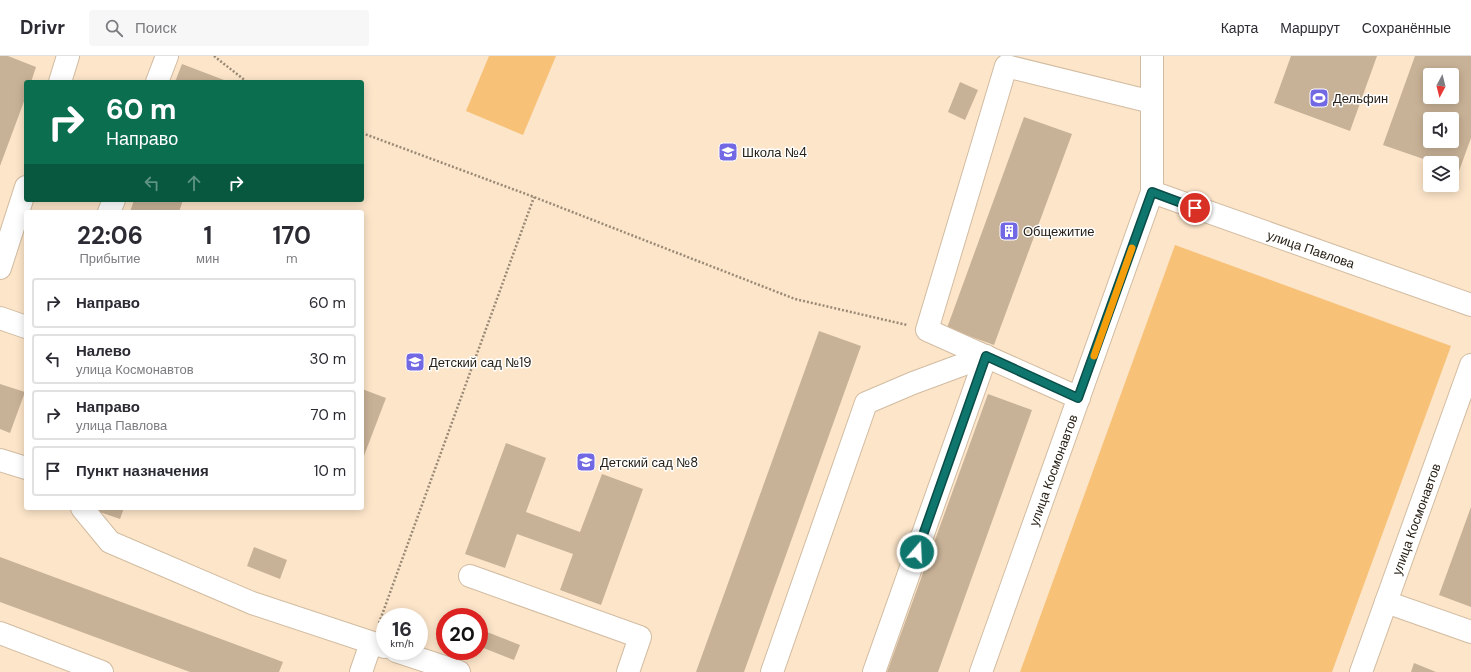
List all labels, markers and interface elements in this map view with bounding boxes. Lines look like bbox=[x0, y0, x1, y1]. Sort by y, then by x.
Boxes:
search box bbox=[89, 10, 369, 46]
text: Drivr bbox=[20, 15, 65, 40]
icon: search bbox=[103, 17, 125, 39]
text: Поиск bbox=[135, 18, 177, 38]
text: Карта bbox=[1221, 19, 1258, 37]
text: Маршрут bbox=[1280, 19, 1340, 37]
text: Сохранённые bbox=[1362, 19, 1451, 37]
north arrow bbox=[1423, 68, 1459, 104]
map controls bbox=[1423, 68, 1459, 192]
sports icon: Дельфин bbox=[1308, 87, 1330, 109]
place label: Дельфин bbox=[1333, 90, 1388, 107]
text: 60 m bbox=[106, 91, 176, 128]
icon: right bbox=[40, 96, 92, 148]
button: sound bbox=[1423, 112, 1459, 148]
text: Направо bbox=[106, 127, 178, 151]
school or university icon: Школа №4 bbox=[717, 141, 739, 163]
place label: Школа №4 bbox=[742, 144, 807, 161]
button: layers bbox=[1423, 156, 1459, 192]
icon: left bbox=[141, 172, 163, 194]
icon: ahead bbox=[183, 172, 205, 194]
icon: right bbox=[225, 172, 247, 194]
pin bbox=[1178, 191, 1212, 225]
icon: arrive bbox=[1184, 197, 1206, 219]
text: 22:06 bbox=[77, 220, 143, 251]
text: 1 bbox=[203, 220, 212, 251]
text: 170 bbox=[273, 220, 311, 251]
building icon: Общежитие bbox=[998, 220, 1020, 242]
place label: Общежитие bbox=[1023, 223, 1095, 240]
street label: улица Павлова bbox=[1265, 227, 1358, 273]
text: Прибытие bbox=[79, 250, 141, 267]
text: мин bbox=[196, 250, 219, 267]
text: m bbox=[286, 250, 298, 267]
icon: right bbox=[42, 292, 64, 314]
text: Направо bbox=[76, 293, 140, 313]
text: 60 m bbox=[309, 293, 346, 313]
text: Налево bbox=[76, 341, 131, 361]
icon: left bbox=[42, 348, 64, 370]
text: 30 m bbox=[310, 349, 346, 369]
school or university icon: Детский сад №19 bbox=[404, 351, 426, 373]
place label: Детский сад №19 bbox=[429, 354, 532, 371]
text: улица Космонавтов bbox=[76, 361, 194, 378]
text: Направо bbox=[76, 397, 140, 417]
icon: right bbox=[42, 404, 64, 426]
text: 70 m bbox=[311, 405, 346, 425]
street label: улица Космонавтов bbox=[1025, 412, 1082, 528]
text: улица Павлова bbox=[76, 417, 167, 434]
school or university icon: Детский сад №8 bbox=[575, 451, 597, 473]
place label: Детский сад №8 bbox=[600, 454, 698, 471]
icon: arrive bbox=[42, 460, 64, 482]
text: Пункт назначения bbox=[76, 461, 209, 481]
text: 10 m bbox=[314, 461, 346, 481]
street label: улица Космонавтов bbox=[1388, 461, 1445, 577]
position arrow bbox=[896, 531, 938, 573]
speed limit sign: 20 bbox=[436, 608, 488, 660]
text: 16 bbox=[392, 616, 412, 642]
text: km/h bbox=[390, 637, 414, 650]

